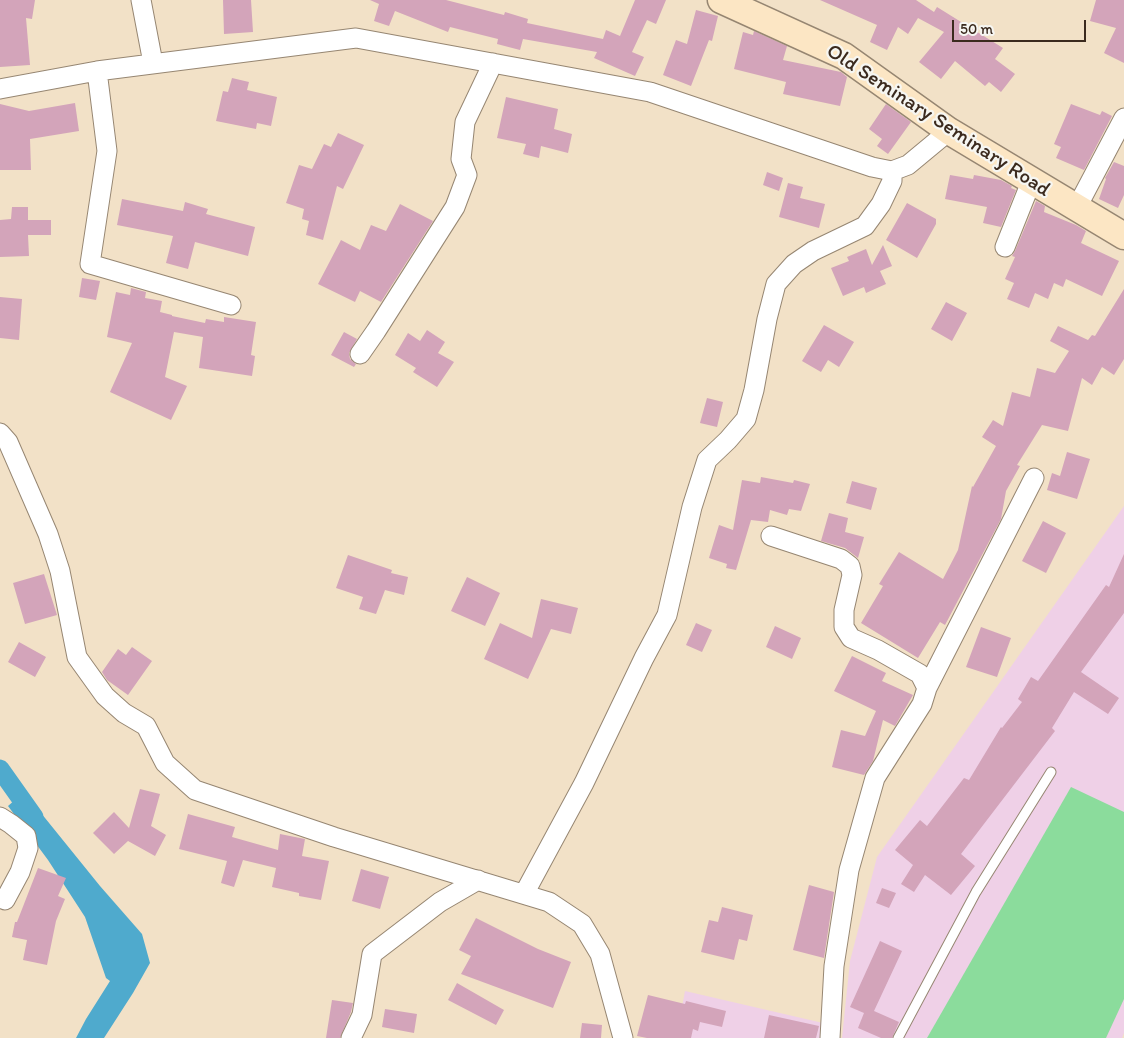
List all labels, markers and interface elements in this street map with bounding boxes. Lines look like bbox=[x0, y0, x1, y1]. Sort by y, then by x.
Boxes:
scale bar bbox=[954, 10, 1088, 42]
text: 50 m bbox=[960, 20, 993, 38]
street label: Old Seminary Seminary Road bbox=[821, 39, 1055, 203]

